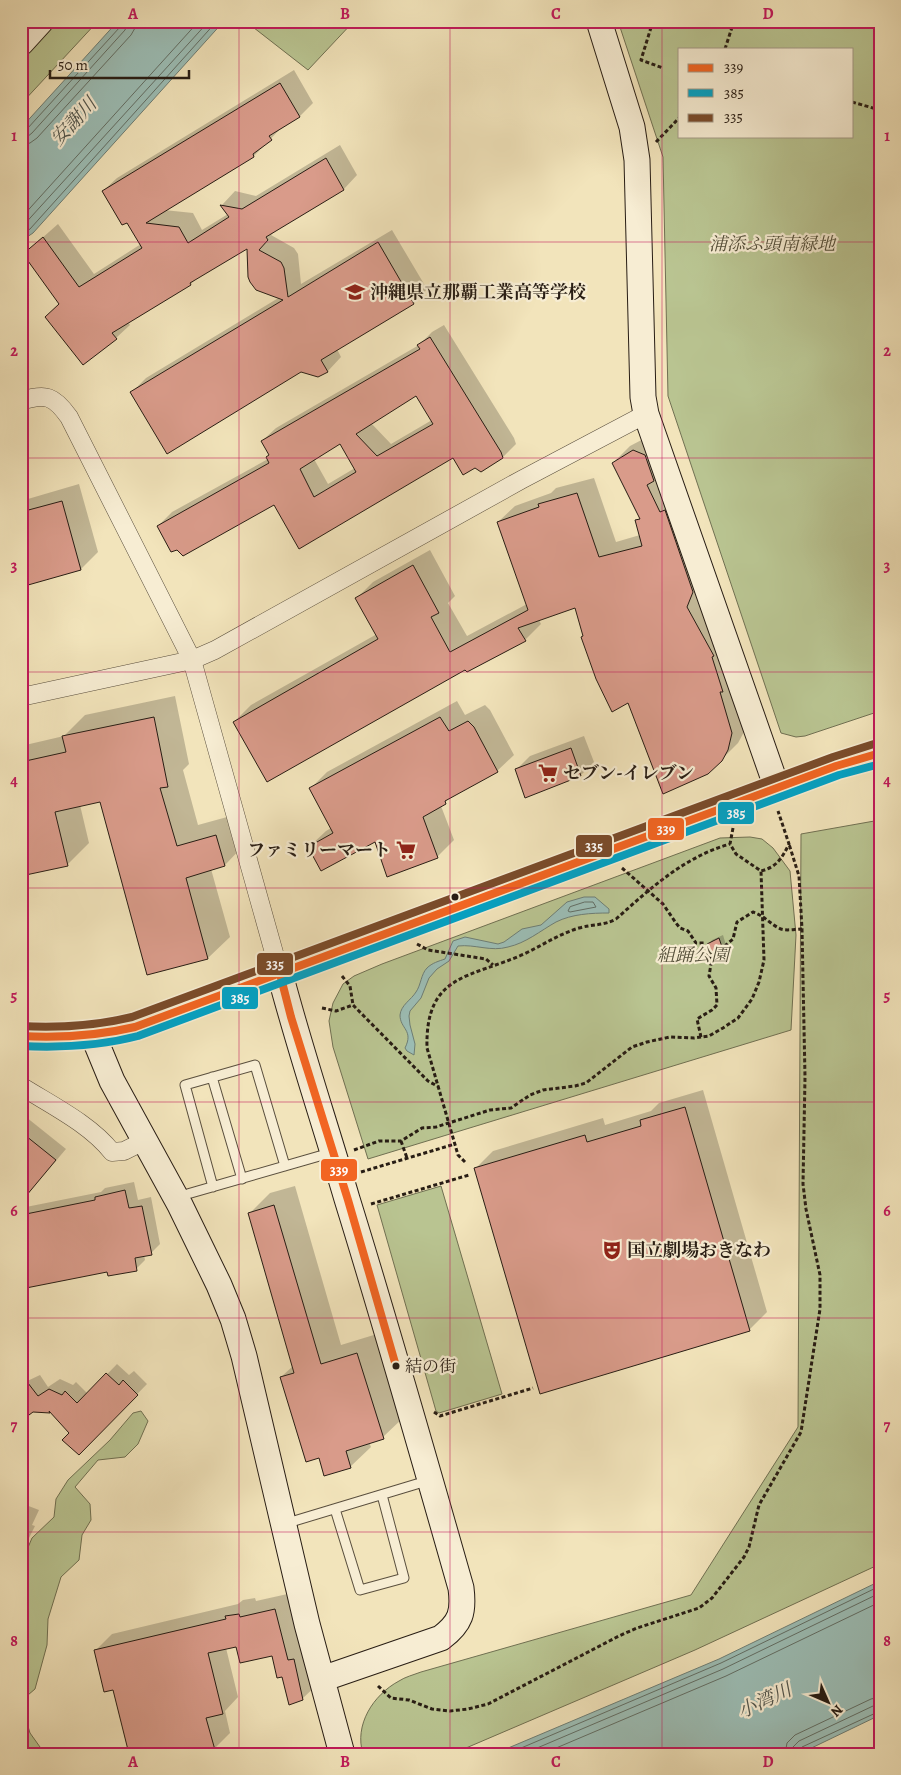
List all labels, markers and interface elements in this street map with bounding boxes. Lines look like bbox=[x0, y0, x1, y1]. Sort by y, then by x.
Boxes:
text: A bbox=[127, 3, 139, 25]
text: B bbox=[340, 3, 350, 25]
text: C bbox=[551, 3, 561, 25]
text: D bbox=[762, 3, 774, 25]
scale bar bbox=[50, 48, 189, 80]
legend bbox=[678, 48, 854, 138]
text: 50 m bbox=[58, 55, 88, 75]
text: 339 bbox=[724, 57, 743, 77]
text: 385 bbox=[724, 83, 744, 103]
water label: 安謝川 bbox=[45, 91, 104, 151]
text: 335 bbox=[724, 107, 743, 127]
text: 1 bbox=[11, 125, 17, 147]
text: 1 bbox=[884, 125, 890, 147]
park label: 浦添ふ頭南緑地 bbox=[709, 232, 837, 256]
place label: 沖縄県立那覇工業高等学校 bbox=[370, 280, 586, 304]
school or university icon: 沖縄県立那覇工業高等学校 bbox=[344, 281, 366, 303]
text: 2 bbox=[10, 340, 18, 362]
text: 2 bbox=[883, 340, 891, 362]
text: 3 bbox=[11, 555, 18, 577]
text: 3 bbox=[884, 555, 891, 577]
place label: セブン-イレブン bbox=[563, 761, 694, 785]
supermarket icon: セブン-イレブン bbox=[537, 762, 559, 784]
text: 4 bbox=[10, 770, 18, 792]
text: 4 bbox=[883, 770, 891, 792]
line badge: 385 bbox=[717, 801, 755, 825]
text: 385 bbox=[727, 804, 745, 823]
line badge: 339 bbox=[647, 817, 685, 841]
text: 339 bbox=[657, 820, 676, 839]
line badge: 335 bbox=[575, 834, 613, 858]
text: 335 bbox=[585, 837, 603, 856]
place label: ファミリーマート bbox=[247, 838, 391, 862]
supermarket icon: ファミリーマート bbox=[395, 839, 417, 861]
unlabelled marker bbox=[450, 892, 460, 902]
park label: 組踊公園 bbox=[657, 943, 732, 967]
line badge: 335 bbox=[256, 952, 294, 976]
text: 335 bbox=[266, 955, 284, 974]
text: 5 bbox=[11, 985, 18, 1007]
text: 5 bbox=[884, 985, 891, 1007]
line badge: 385 bbox=[221, 986, 259, 1010]
text: 385 bbox=[231, 989, 249, 1008]
line badge: 339 bbox=[320, 1158, 358, 1182]
text: 339 bbox=[330, 1161, 349, 1180]
text: 6 bbox=[10, 1200, 18, 1222]
text: 6 bbox=[883, 1200, 891, 1222]
place label: 国立劇場おきなわ bbox=[627, 1238, 771, 1262]
theatre icon: 国立劇場おきなわ bbox=[601, 1239, 623, 1261]
place label: 結の街 bbox=[405, 1355, 456, 1378]
marker: 結の街 bbox=[391, 1361, 401, 1371]
text: 7 bbox=[11, 1415, 18, 1437]
text: 7 bbox=[884, 1415, 891, 1437]
text: 8 bbox=[10, 1630, 18, 1652]
text: 8 bbox=[883, 1630, 891, 1652]
water label: 小湾川 bbox=[733, 1676, 798, 1725]
north arrow bbox=[804, 1678, 854, 1728]
text: N bbox=[827, 1701, 847, 1721]
text: A bbox=[127, 1751, 139, 1773]
text: B bbox=[340, 1751, 350, 1773]
text: C bbox=[551, 1751, 561, 1773]
text: D bbox=[762, 1751, 774, 1773]

